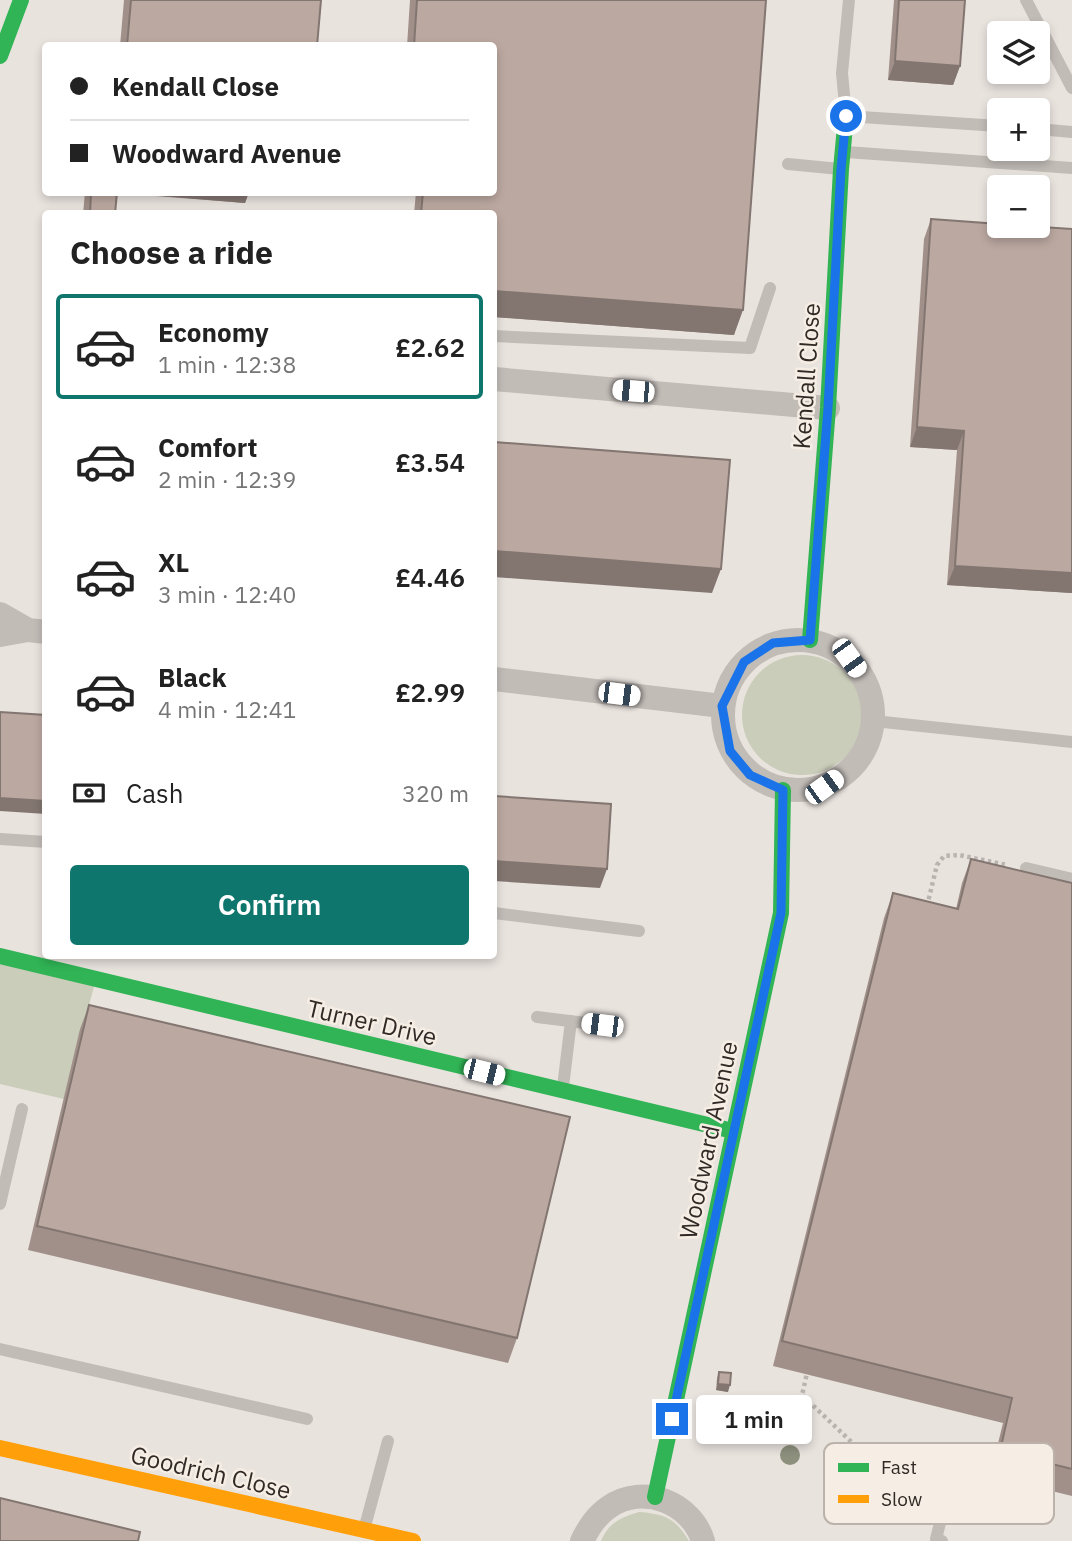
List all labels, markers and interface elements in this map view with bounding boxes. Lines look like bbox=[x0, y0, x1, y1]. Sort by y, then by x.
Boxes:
map controls bbox=[987, 21, 1050, 238]
button: layers bbox=[987, 21, 1050, 84]
text: Kendall Close bbox=[112, 69, 279, 103]
button: + bbox=[987, 98, 1050, 161]
route start bbox=[830, 100, 862, 132]
text: Woodward Avenue bbox=[112, 136, 341, 170]
button: − bbox=[987, 175, 1050, 238]
text: Choose a ride bbox=[70, 231, 273, 273]
street label: Kendall Close bbox=[785, 302, 827, 450]
icon: car bbox=[74, 315, 137, 378]
text: Economy bbox=[158, 315, 269, 349]
text: £2.62 bbox=[395, 330, 465, 364]
text: 1 min · 12:38 bbox=[158, 349, 296, 379]
car bbox=[612, 379, 655, 403]
icon: car bbox=[74, 430, 137, 493]
text: Comfort bbox=[158, 430, 257, 464]
text: £3.54 bbox=[395, 445, 465, 479]
text: 2 min · 12:39 bbox=[158, 464, 296, 494]
icon: car bbox=[74, 545, 137, 608]
text: XL bbox=[158, 545, 189, 579]
text: £4.46 bbox=[395, 560, 465, 594]
text: 3 min · 12:40 bbox=[158, 579, 296, 609]
car bbox=[829, 635, 870, 681]
icon: car bbox=[74, 660, 137, 723]
text: Black bbox=[158, 660, 226, 694]
text: £2.99 bbox=[395, 675, 465, 709]
car bbox=[597, 681, 642, 707]
text: 4 min · 12:41 bbox=[158, 694, 296, 724]
car bbox=[801, 766, 848, 808]
icon: cash bbox=[70, 774, 108, 812]
text: Cash bbox=[126, 776, 183, 810]
text: 320 m bbox=[402, 778, 469, 808]
button: Confirm bbox=[70, 865, 469, 945]
street label: Turner Drive bbox=[304, 992, 440, 1052]
car bbox=[580, 1012, 625, 1038]
street label: Woodward Avenue bbox=[671, 1038, 745, 1242]
car bbox=[462, 1057, 507, 1087]
callout: 1 min bbox=[696, 1394, 812, 1444]
route end bbox=[656, 1403, 688, 1435]
text: 1 min bbox=[724, 1404, 784, 1434]
street label: Goodrich Close bbox=[128, 1438, 294, 1506]
legend bbox=[824, 1443, 1054, 1524]
text: Fast bbox=[881, 1455, 917, 1479]
text: Slow bbox=[881, 1487, 922, 1511]

